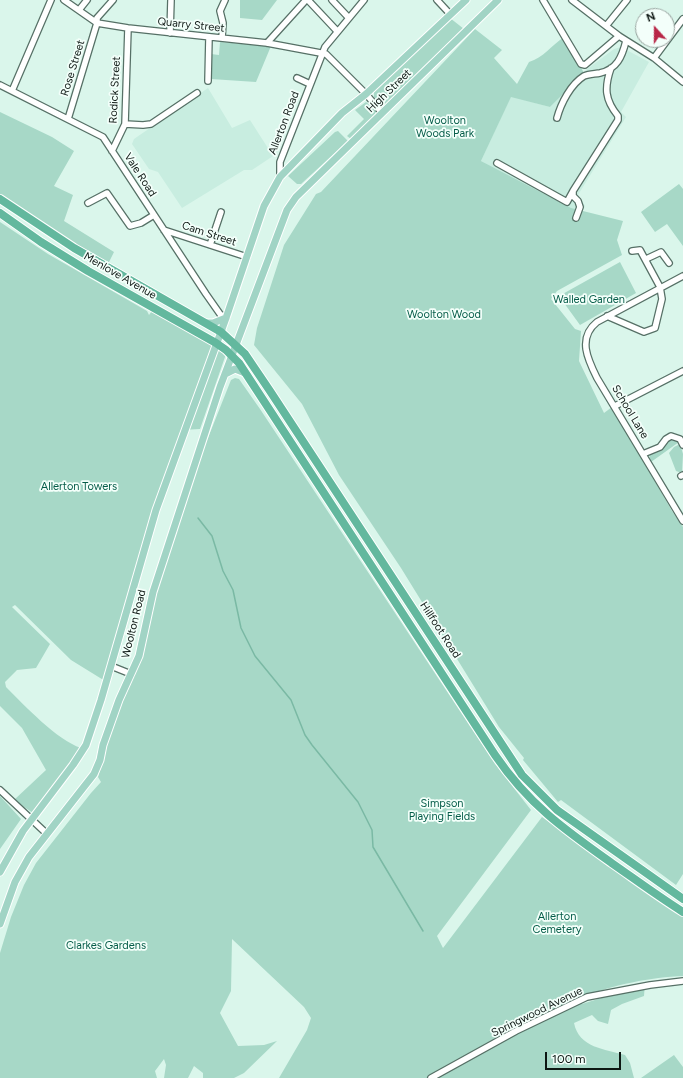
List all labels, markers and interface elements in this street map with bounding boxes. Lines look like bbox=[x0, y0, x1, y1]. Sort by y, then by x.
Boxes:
north arrow bbox=[635, 8, 675, 48]
text: N bbox=[645, 10, 657, 25]
street label: Quarry Street bbox=[157, 15, 225, 35]
street label: Rose Street bbox=[58, 38, 88, 98]
street label: Rodick Street bbox=[107, 56, 123, 124]
street label: High Street bbox=[364, 66, 414, 116]
street label: Allerton Road bbox=[266, 90, 302, 156]
park label: Woolton Woods Park bbox=[416, 114, 474, 140]
street label: Vale Road bbox=[121, 151, 159, 199]
street label: Cam Street bbox=[180, 219, 238, 249]
street label: Menlove Avenue bbox=[81, 250, 159, 302]
park label: Walled Garden bbox=[553, 293, 625, 307]
park label: Woolton Wood bbox=[407, 308, 481, 322]
street label: School Lane bbox=[609, 383, 651, 441]
park label: Allerton Towers bbox=[41, 480, 117, 494]
street label: Woolton Road bbox=[119, 588, 149, 660]
street label: Hillfoot Road bbox=[417, 599, 463, 661]
park label: Simpson Playing Fields bbox=[409, 797, 475, 823]
park label: Allerton Cemetery bbox=[533, 910, 581, 936]
park label: Clarkes Gardens bbox=[66, 939, 146, 953]
street label: Springwood Avenue bbox=[489, 984, 585, 1040]
scale bar bbox=[547, 1044, 623, 1070]
text: 100 m bbox=[552, 1052, 586, 1066]

